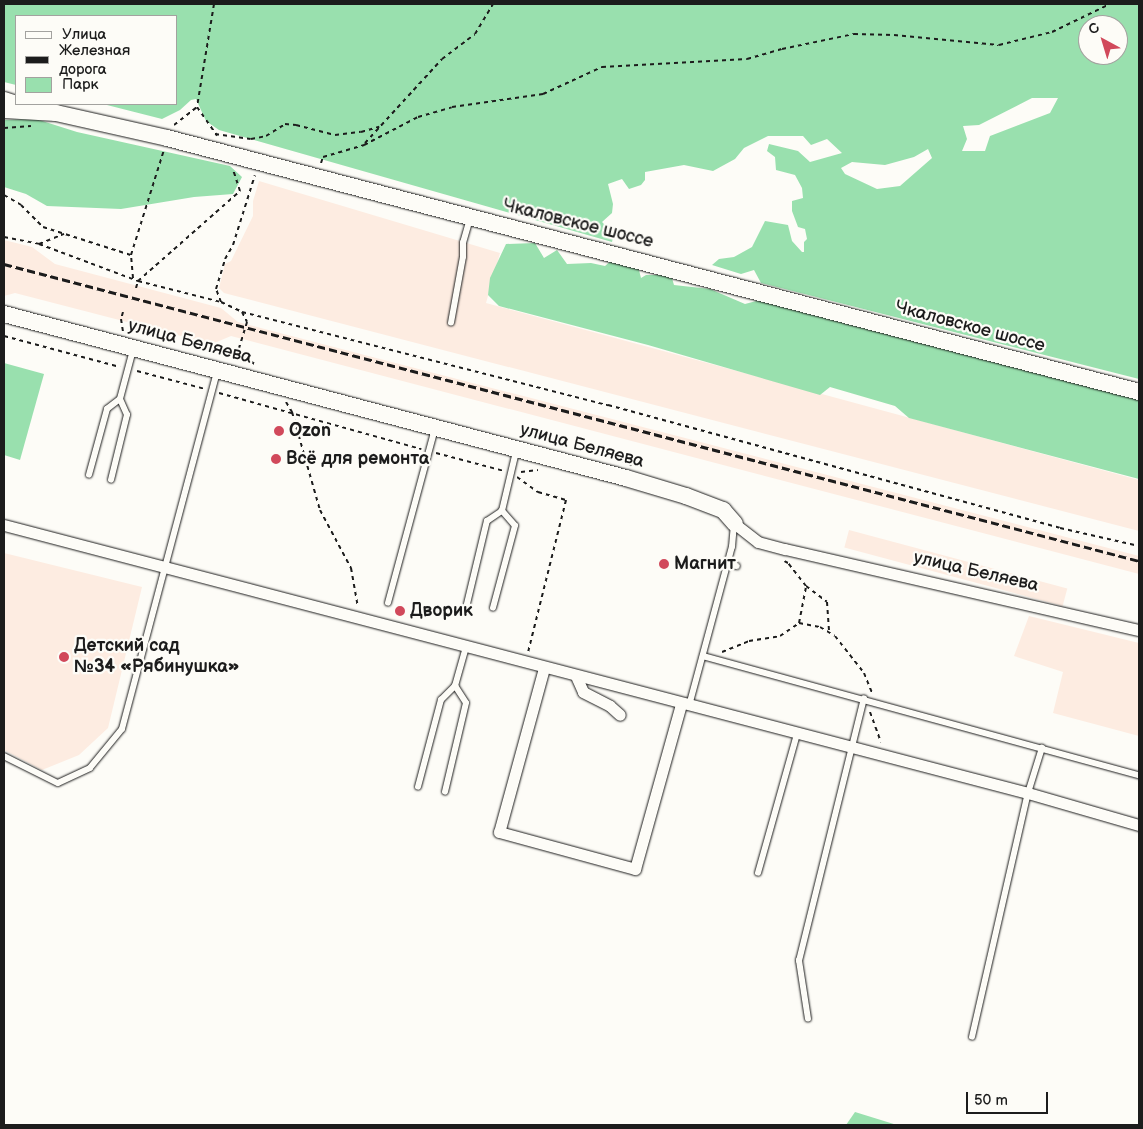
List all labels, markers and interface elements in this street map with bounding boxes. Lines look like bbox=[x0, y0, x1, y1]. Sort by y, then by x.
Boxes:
legend bbox=[15, 15, 178, 105]
north arrow bbox=[1078, 15, 1128, 65]
text: С bbox=[1085, 19, 1103, 38]
text: Улица bbox=[62, 25, 106, 44]
text: Железная дорога bbox=[59, 41, 130, 79]
text: Парк bbox=[62, 75, 99, 94]
street label: Чкаловское шоссе bbox=[501, 195, 655, 253]
street label: Чкаловское шоссе bbox=[893, 297, 1047, 357]
street label: улица Беляева bbox=[126, 315, 254, 369]
street label: улица Беляева bbox=[518, 419, 646, 473]
place label: Ozon bbox=[289, 420, 331, 442]
marker: Ozon bbox=[273, 425, 285, 437]
place label: Всё для ремонта bbox=[286, 448, 429, 470]
marker: Всё для ремонта bbox=[270, 453, 282, 465]
street label: улица Беляева bbox=[911, 547, 1041, 597]
place label: Магнит bbox=[674, 553, 736, 575]
marker: Магнит bbox=[658, 558, 670, 570]
place label: Дворик bbox=[410, 600, 473, 622]
marker: Дворик bbox=[394, 605, 406, 617]
place label: Детский сад №34 «Рябинушка» bbox=[74, 636, 240, 679]
marker: Детский сад №34 «Рябинушка» bbox=[58, 651, 70, 663]
scale bar bbox=[968, 1082, 1050, 1114]
text: 50 m bbox=[974, 1091, 1008, 1110]

